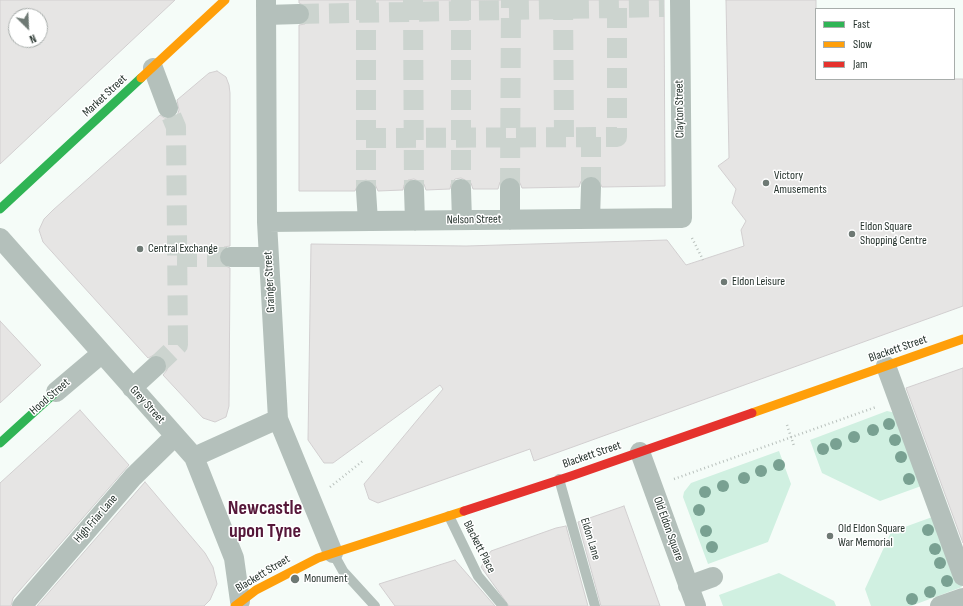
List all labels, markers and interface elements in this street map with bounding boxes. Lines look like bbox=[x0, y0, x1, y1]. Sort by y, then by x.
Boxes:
north arrow bbox=[8, 8, 48, 48]
legend bbox=[815, 8, 955, 80]
text: Fast bbox=[853, 17, 870, 32]
text: N bbox=[27, 31, 38, 46]
text: Slow bbox=[853, 37, 872, 52]
text: Jam bbox=[853, 57, 868, 72]
street label: Market Street bbox=[80, 72, 130, 120]
street label: Clayton Street bbox=[672, 80, 688, 138]
place label: Victory Amusements bbox=[774, 169, 827, 197]
marker: Victory Amusements bbox=[761, 178, 771, 188]
street label: Nelson Street bbox=[446, 212, 502, 228]
place label: Eldon Square Shopping Centre bbox=[860, 220, 927, 248]
marker: Eldon Square Shopping Centre bbox=[847, 229, 857, 239]
place label: Central Exchange bbox=[148, 242, 218, 256]
marker: Central Exchange bbox=[135, 244, 145, 254]
street label: Grainger Street bbox=[261, 251, 279, 313]
place label: Eldon Leisure bbox=[732, 275, 785, 289]
marker: Eldon Leisure bbox=[719, 277, 729, 287]
street label: Blackett Street bbox=[867, 332, 929, 366]
street label: Hood Street bbox=[27, 376, 73, 418]
street label: Grey Street bbox=[126, 383, 168, 427]
street label: Blackett Street bbox=[561, 438, 623, 472]
street label: High Friar Lane bbox=[71, 492, 121, 546]
street label: Old Eldon Square bbox=[650, 495, 686, 563]
district label: Newcastle upon Tyne bbox=[228, 497, 302, 544]
street label: Eldon Lane bbox=[577, 516, 603, 562]
street label: Blackett Place bbox=[460, 518, 498, 576]
place label: Old Eldon Square War Memorial bbox=[838, 522, 905, 550]
marker: Old Eldon Square War Memorial bbox=[825, 531, 835, 541]
street label: Blackett Street bbox=[233, 552, 293, 596]
place label: Monument bbox=[304, 572, 348, 586]
marker: Monument bbox=[289, 573, 301, 585]

